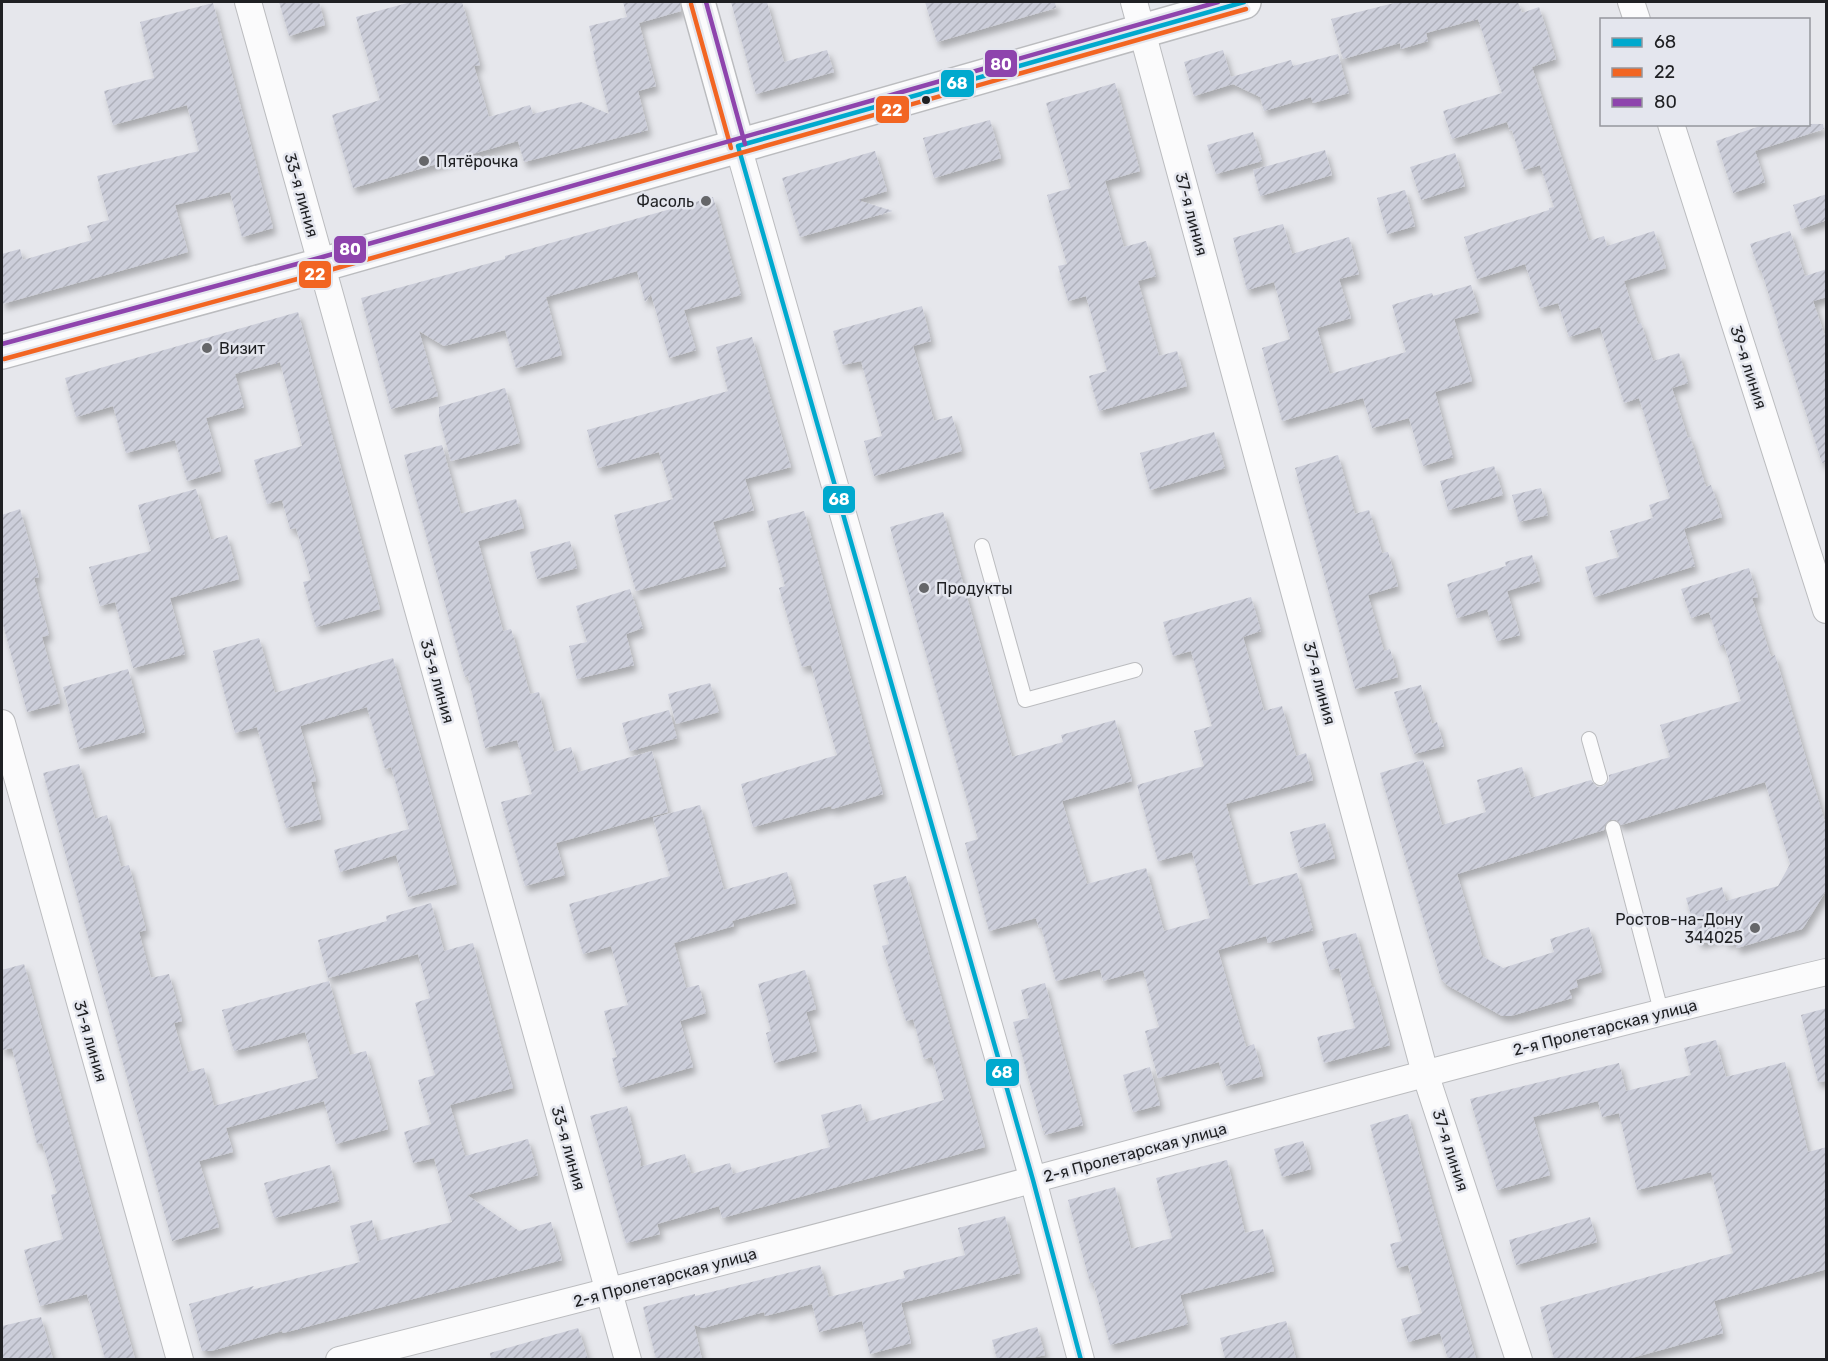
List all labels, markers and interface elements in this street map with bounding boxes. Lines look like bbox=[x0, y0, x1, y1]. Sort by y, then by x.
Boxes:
legend bbox=[1600, 18, 1810, 126]
text: 68 bbox=[1654, 31, 1676, 53]
line badge: 80 bbox=[984, 49, 1018, 78]
text: 80 bbox=[990, 55, 1012, 74]
text: 22 bbox=[1654, 61, 1675, 83]
line badge: 68 bbox=[940, 69, 975, 98]
text: 68 bbox=[946, 74, 968, 93]
text: 80 bbox=[1654, 91, 1677, 113]
unlabelled marker bbox=[920, 94, 932, 106]
line badge: 22 bbox=[875, 95, 910, 124]
text: 22 bbox=[882, 101, 902, 120]
street label: 33-я линия bbox=[280, 151, 323, 240]
place label: Пятёрочка bbox=[436, 152, 518, 171]
marker: Пятёрочка bbox=[417, 154, 431, 168]
street label: 37-я линия bbox=[1171, 171, 1212, 258]
place label: Фасоль bbox=[636, 192, 694, 211]
marker: Фасоль bbox=[699, 194, 713, 208]
line badge: 80 bbox=[333, 235, 367, 264]
text: 80 bbox=[339, 240, 361, 259]
line badge: 22 bbox=[298, 260, 332, 289]
text: 22 bbox=[305, 265, 325, 284]
street label: 39-я линия bbox=[1726, 323, 1771, 411]
place label: Визит bbox=[219, 339, 266, 358]
marker: Визит bbox=[200, 341, 214, 355]
line badge: 68 bbox=[822, 485, 856, 514]
text: 68 bbox=[828, 490, 850, 509]
place label: Продукты bbox=[936, 579, 1013, 598]
marker: Продукты bbox=[917, 581, 931, 595]
street label: 33-я линия bbox=[416, 637, 459, 726]
street label: 37-я линия bbox=[1299, 640, 1340, 727]
place label: Ростов-на-Дону 344025 bbox=[1615, 910, 1743, 947]
marker: Ростов-на-Дону 344025 bbox=[1748, 921, 1762, 935]
street label: 2-я Пролетарская улица bbox=[1511, 995, 1699, 1060]
street label: 31-я линия bbox=[70, 998, 111, 1084]
line badge: 68 bbox=[985, 1058, 1020, 1087]
text: 68 bbox=[991, 1063, 1013, 1082]
street label: 33-я линия bbox=[547, 1104, 590, 1193]
street label: 37-я линия bbox=[1428, 1107, 1473, 1193]
street label: 2-я Пролетарская улица bbox=[1041, 1119, 1229, 1186]
street label: 2-я Пролетарская улица bbox=[571, 1244, 759, 1311]

